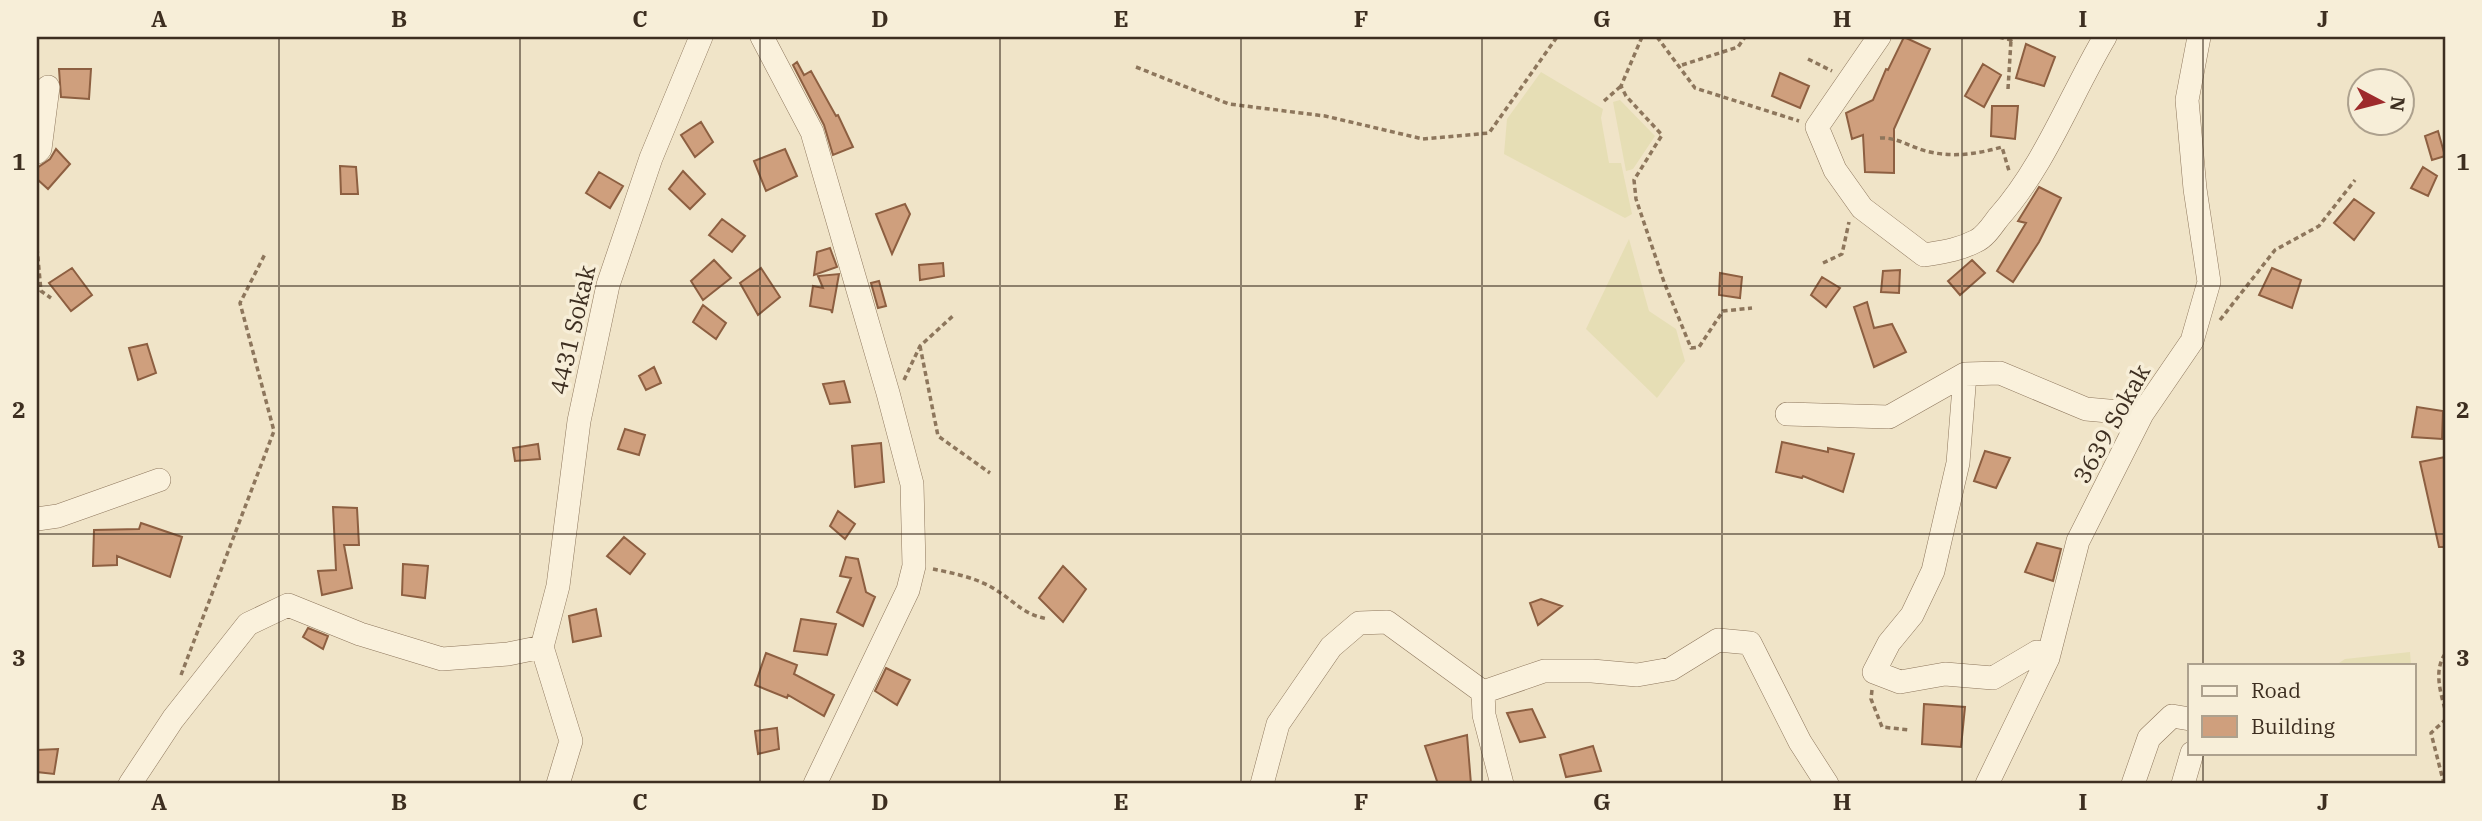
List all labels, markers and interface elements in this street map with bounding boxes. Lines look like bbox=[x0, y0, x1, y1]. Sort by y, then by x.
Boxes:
text: A bbox=[151, 3, 167, 33]
text: B bbox=[391, 3, 407, 33]
text: C bbox=[632, 3, 648, 33]
text: D bbox=[871, 3, 889, 33]
text: E bbox=[1113, 3, 1129, 33]
text: F bbox=[1354, 3, 1368, 33]
text: G bbox=[1593, 3, 1611, 33]
text: H bbox=[1833, 3, 1851, 33]
text: I bbox=[2079, 3, 2087, 33]
text: J bbox=[2317, 3, 2329, 33]
north arrow bbox=[2346, 66, 2416, 136]
text: N bbox=[2385, 95, 2411, 113]
text: 1 bbox=[12, 146, 26, 176]
text: 1 bbox=[2456, 146, 2470, 176]
street label: 4431 Sokak bbox=[542, 262, 602, 398]
street label: 3639 Sokak bbox=[2065, 358, 2157, 489]
text: 2 bbox=[12, 394, 26, 424]
text: 2 bbox=[2456, 394, 2470, 424]
text: 3 bbox=[12, 642, 26, 672]
text: 3 bbox=[2456, 642, 2470, 672]
legend bbox=[2188, 664, 2416, 754]
text: Road bbox=[2251, 676, 2301, 704]
text: Building bbox=[2251, 712, 2336, 740]
text: A bbox=[151, 786, 167, 816]
text: B bbox=[391, 786, 407, 816]
text: C bbox=[632, 786, 648, 816]
text: D bbox=[871, 786, 889, 816]
text: E bbox=[1113, 786, 1129, 816]
text: F bbox=[1354, 786, 1368, 816]
text: G bbox=[1593, 786, 1611, 816]
text: H bbox=[1833, 786, 1851, 816]
text: I bbox=[2079, 786, 2087, 816]
text: J bbox=[2317, 786, 2329, 816]

